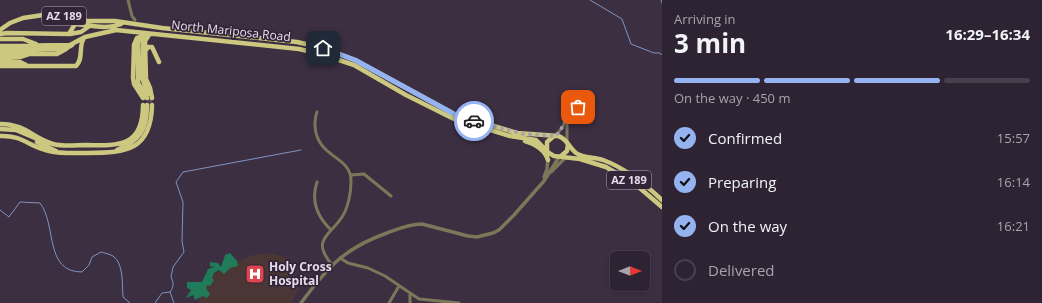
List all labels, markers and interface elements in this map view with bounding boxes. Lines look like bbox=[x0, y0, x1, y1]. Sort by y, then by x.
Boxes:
road number: AZ 189 bbox=[42, 7, 86, 25]
text: Arriving in bbox=[674, 10, 736, 28]
street label: North Mariposa Road bbox=[170, 16, 292, 45]
text: 16:29–16:34 bbox=[945, 24, 1030, 44]
text: 3 min bbox=[674, 25, 746, 61]
pin bbox=[306, 31, 340, 65]
icon: home bbox=[312, 37, 334, 59]
text: On the way · 450 m bbox=[674, 89, 790, 107]
pin bbox=[561, 90, 595, 124]
icon: bag bbox=[567, 96, 589, 118]
courier bbox=[454, 101, 494, 141]
icon: car bbox=[463, 110, 485, 132]
icon: check bbox=[674, 127, 696, 149]
text: Confirmed bbox=[708, 128, 782, 148]
text: 15:57 bbox=[997, 129, 1030, 147]
road number: AZ 189 bbox=[607, 171, 651, 189]
icon: check bbox=[674, 171, 696, 193]
text: Preparing bbox=[708, 172, 776, 192]
text: 16:14 bbox=[997, 173, 1030, 191]
icon: check bbox=[674, 215, 696, 237]
text: On the way bbox=[708, 216, 787, 236]
text: 16:21 bbox=[997, 217, 1030, 235]
north arrow bbox=[610, 251, 650, 291]
map controls bbox=[610, 251, 650, 291]
place label: Holy Cross Hospital bbox=[269, 258, 332, 289]
text: Delivered bbox=[708, 260, 775, 280]
hospital icon: Holy Cross Hospital bbox=[244, 263, 266, 285]

